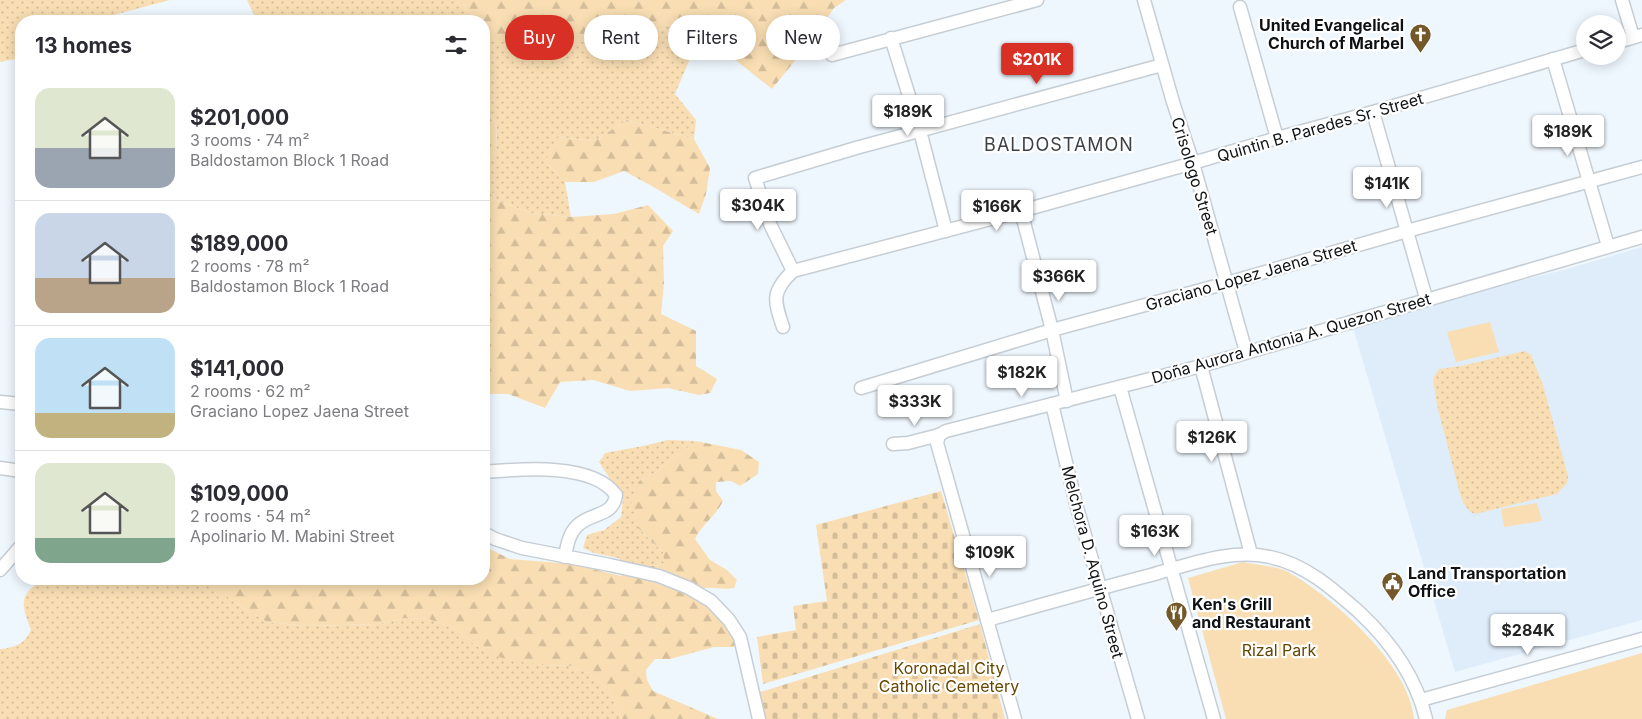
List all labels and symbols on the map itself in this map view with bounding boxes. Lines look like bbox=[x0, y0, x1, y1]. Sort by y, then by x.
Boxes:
place label: United Evangelical Church of Marbel bbox=[1259, 15, 1404, 53]
church icon: United Evangelical Church of Marbel bbox=[1408, 22, 1432, 53]
pin: $201K bbox=[1002, 42, 1072, 85]
street label: Quintin B. Paredes Sr. Street bbox=[1215, 88, 1425, 166]
pin: $189K bbox=[873, 94, 943, 137]
pin: $189K bbox=[1533, 114, 1603, 157]
street label: Crisologo Street bbox=[1168, 115, 1222, 237]
district label: BALDOSTAMON bbox=[984, 134, 1134, 155]
pin: $141K bbox=[1352, 166, 1422, 209]
pin: $304K bbox=[723, 188, 793, 231]
pin: $166K bbox=[962, 190, 1032, 232]
street label: Graciano Lopez Jaena Street bbox=[1143, 235, 1359, 315]
pin: $366K bbox=[1024, 260, 1094, 302]
street label: Doña Aurora Antonia A. Quezon Street bbox=[1149, 288, 1433, 388]
pin: $182K bbox=[987, 356, 1057, 398]
pin: $333K bbox=[880, 384, 950, 427]
pin: $126K bbox=[1177, 420, 1247, 463]
street label: Melchora D. Aquino Street bbox=[1058, 464, 1128, 660]
pin: $163K bbox=[1120, 514, 1190, 557]
pin: $109K bbox=[955, 536, 1025, 578]
place label: Land Transportation Office bbox=[1408, 563, 1566, 601]
public building icon: Land Transportation Office bbox=[1380, 570, 1404, 601]
place label: Ken's Grill and Restaurant bbox=[1192, 594, 1311, 632]
restaurant icon: Ken's Grill and Restaurant bbox=[1164, 601, 1188, 632]
pin: $284K bbox=[1493, 614, 1563, 656]
park label: Rizal Park bbox=[1242, 640, 1317, 660]
park label: Koronadal City Catholic Cemetery bbox=[879, 658, 1019, 696]

